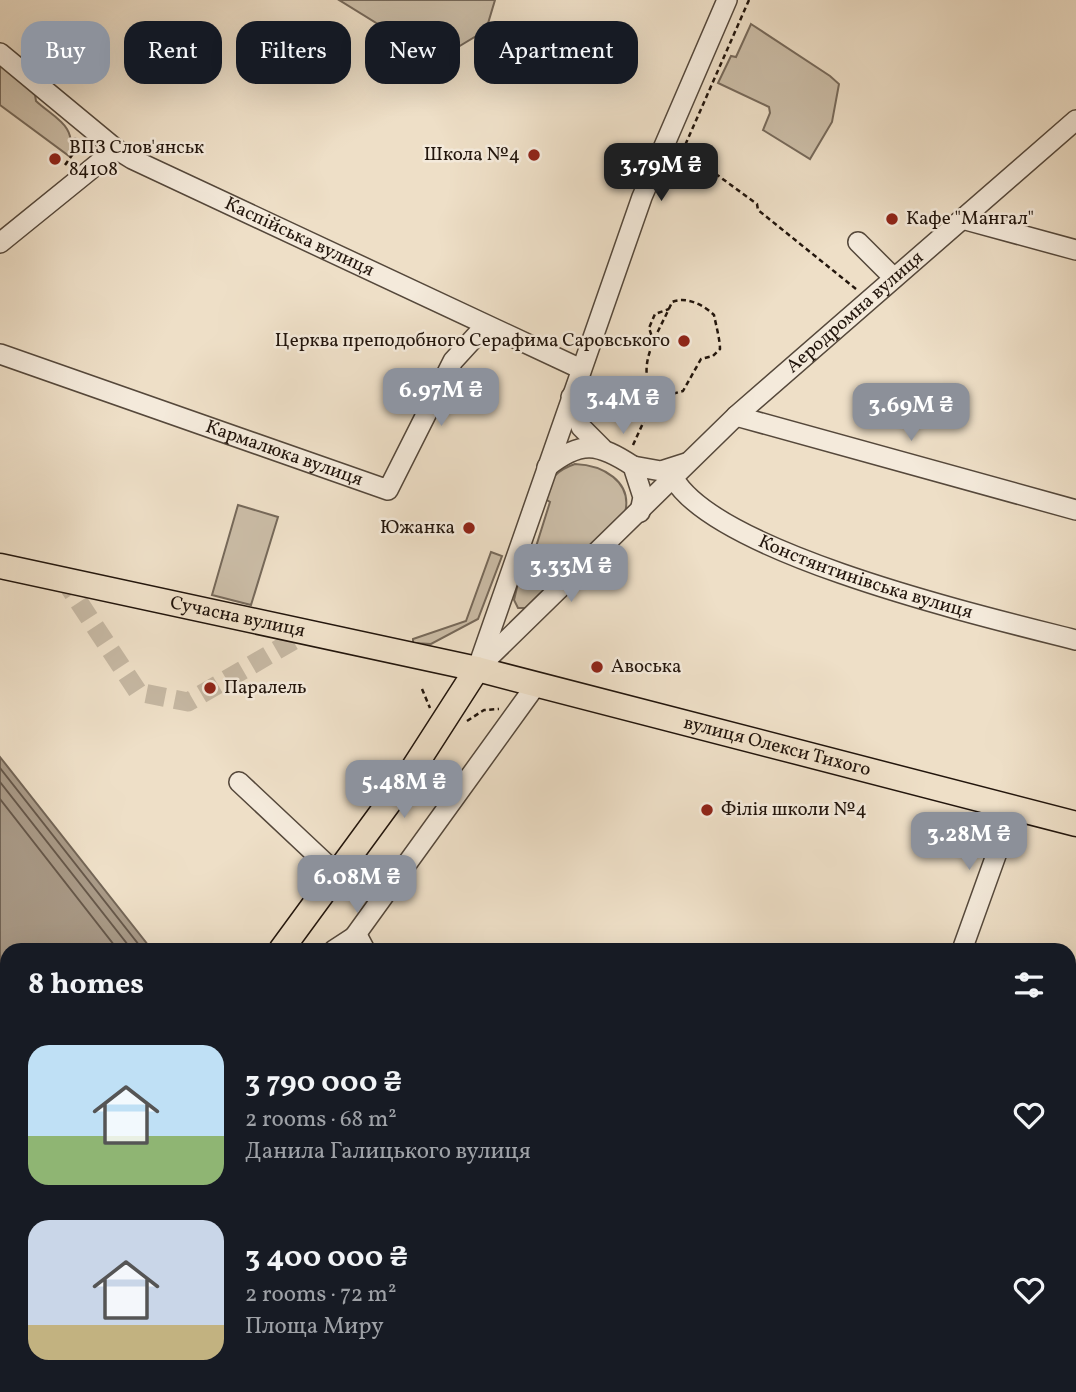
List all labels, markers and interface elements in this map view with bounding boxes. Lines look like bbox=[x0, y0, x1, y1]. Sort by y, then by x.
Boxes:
chip: Buy bbox=[21, 21, 110, 84]
chip: Rent bbox=[124, 21, 222, 84]
chip: Filters bbox=[236, 21, 351, 84]
chip: New bbox=[365, 21, 460, 84]
chip: Apartment bbox=[474, 21, 638, 84]
place label: ВПЗ Слов'янськ 84108 bbox=[69, 135, 204, 183]
place label: Школа №4 bbox=[424, 142, 520, 168]
pin: 3.79M ₴ bbox=[596, 144, 726, 203]
marker: Школа №4 bbox=[526, 147, 542, 163]
text: 3.79M ₴ bbox=[620, 150, 702, 182]
marker: ВПЗ Слов'янськ 84108 bbox=[47, 151, 63, 167]
street label: Каспійська вулиця bbox=[220, 191, 378, 283]
place label: Кафе "Мангал" bbox=[906, 206, 1034, 232]
marker: Кафе "Мангал" bbox=[884, 211, 900, 227]
street label: Аеродромна вулиця bbox=[781, 245, 930, 379]
place label: Церква преподобного Серафима Саровського bbox=[275, 328, 670, 354]
marker: Церква преподобного Серафима Саровського bbox=[676, 333, 692, 349]
pin: 6.97M ₴ bbox=[376, 368, 506, 428]
text: 6.97M ₴ bbox=[399, 375, 483, 407]
pin: 3.4M ₴ bbox=[566, 376, 680, 436]
text: 3.4M ₴ bbox=[586, 383, 660, 415]
pin: 3.69M ₴ bbox=[846, 384, 976, 443]
text: 3.69M ₴ bbox=[869, 390, 953, 422]
street label: Кармалюка вулиця bbox=[202, 414, 366, 493]
place label: Южанка bbox=[380, 515, 455, 541]
marker: Южанка bbox=[461, 520, 477, 536]
street label: Констянтинівська вулиця bbox=[754, 529, 976, 626]
pin: 3.33M ₴ bbox=[506, 544, 636, 604]
text: 3.33M ₴ bbox=[530, 551, 612, 583]
street label: Сучасна вулиця bbox=[168, 590, 308, 645]
place label: Авоська bbox=[611, 654, 681, 680]
marker: Авоська bbox=[589, 659, 605, 675]
place label: Паралель bbox=[224, 675, 307, 701]
marker: Паралель bbox=[202, 680, 218, 696]
street label: вулиця Олекси Тихого bbox=[681, 710, 873, 783]
pin: 5.48M ₴ bbox=[339, 760, 469, 820]
text: 5.48M ₴ bbox=[361, 767, 447, 799]
place label: Філія школи №4 bbox=[721, 797, 867, 823]
marker: Філія школи №4 bbox=[699, 802, 715, 818]
pin: 3.28M ₴ bbox=[904, 812, 1034, 872]
text: 3.28M ₴ bbox=[927, 819, 1011, 851]
pin: 6.08M ₴ bbox=[292, 856, 422, 915]
text: 6.08M ₴ bbox=[313, 862, 401, 894]
text: 8 homes bbox=[28, 964, 144, 1006]
icon: filters bbox=[1010, 966, 1048, 1004]
text: 3 790 000 ₴ bbox=[245, 1062, 402, 1104]
icon: home bbox=[84, 1073, 168, 1157]
icon: heart bbox=[1010, 1096, 1048, 1134]
text: 2 rooms · 68 m² bbox=[245, 1104, 397, 1136]
text: Данила Галицького вулиця bbox=[245, 1136, 531, 1168]
text: 3 400 000 ₴ bbox=[245, 1237, 408, 1279]
icon: home bbox=[84, 1248, 168, 1332]
icon: heart bbox=[1010, 1271, 1048, 1309]
text: 2 rooms · 72 m² bbox=[245, 1279, 396, 1311]
text: Площа Миру bbox=[245, 1311, 384, 1343]

